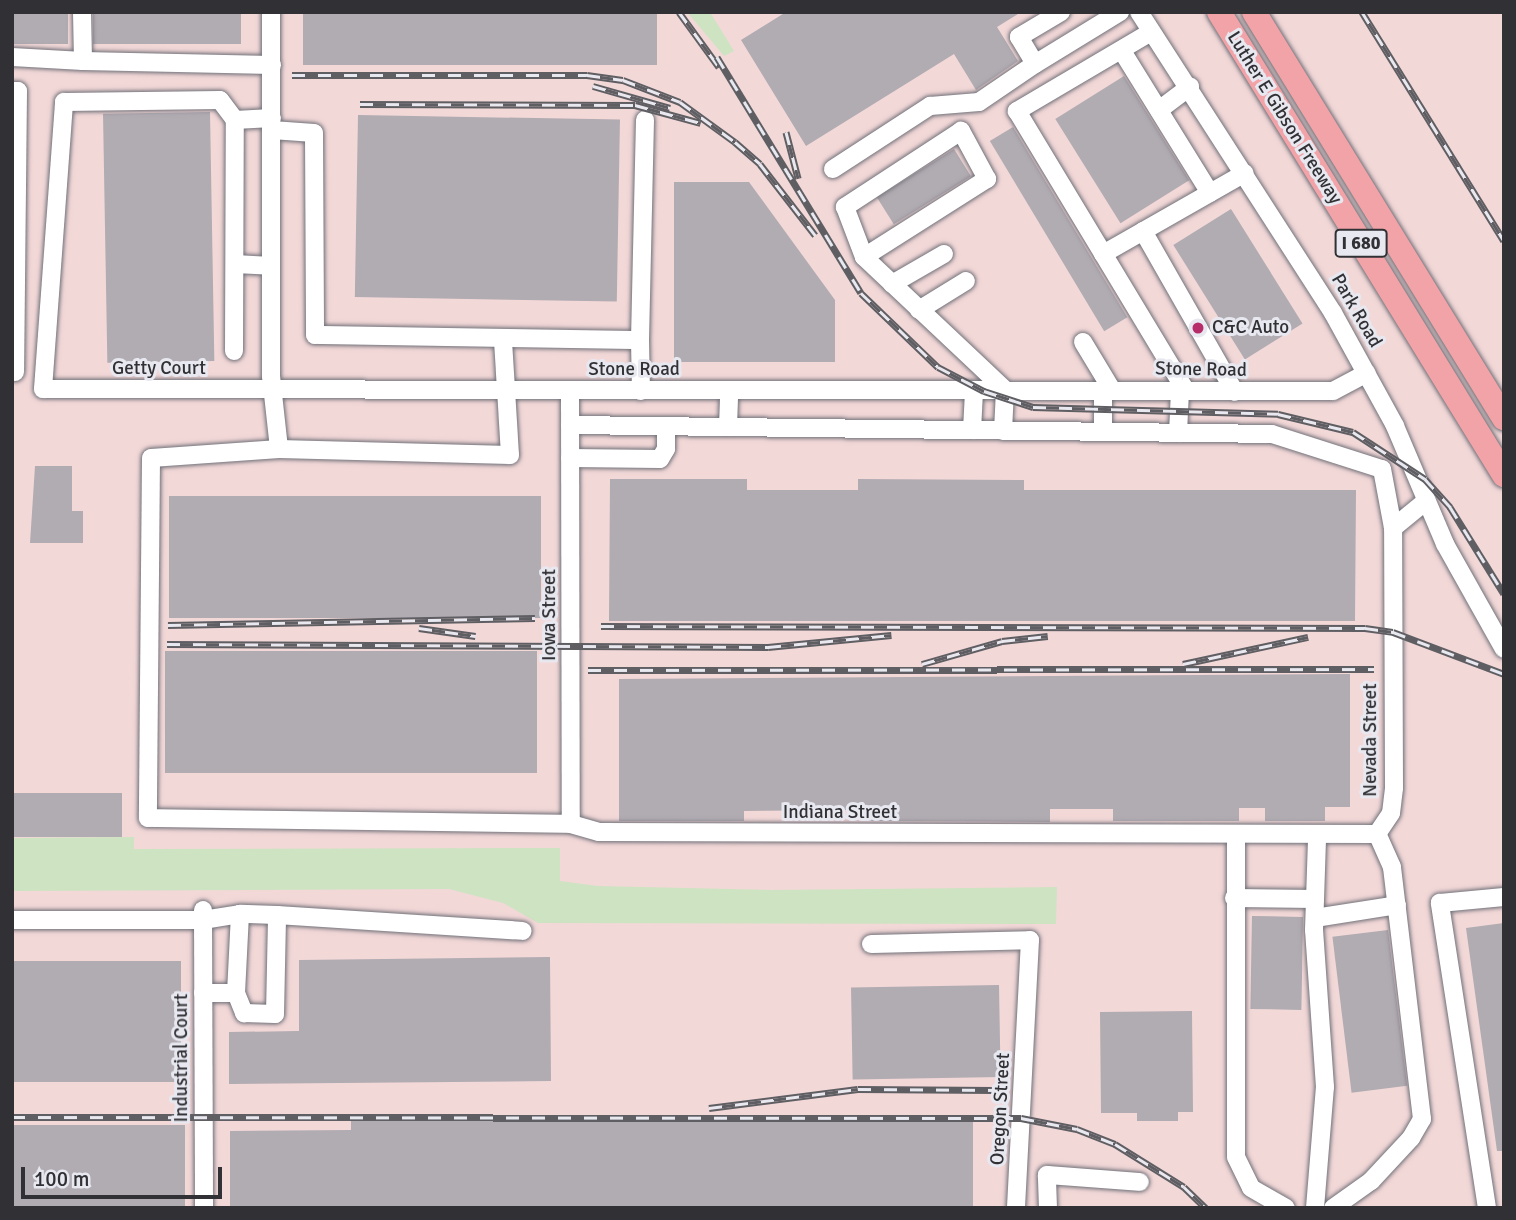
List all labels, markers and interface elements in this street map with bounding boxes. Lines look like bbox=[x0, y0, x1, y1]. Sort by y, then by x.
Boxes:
street label: Luther E Gibson Freeway bbox=[1222, 27, 1346, 209]
road number: I 680 bbox=[1333, 229, 1389, 258]
street label: Park Road bbox=[1326, 270, 1386, 352]
place label: C&C Auto bbox=[1212, 317, 1289, 339]
marker: C&C Auto bbox=[1190, 320, 1206, 336]
street label: Getty Court bbox=[112, 358, 206, 380]
street label: Stone Road bbox=[1155, 358, 1247, 382]
street label: Stone Road bbox=[588, 359, 680, 381]
street label: Iowa Street bbox=[539, 569, 561, 661]
street label: Nevada Street bbox=[1360, 683, 1382, 797]
street label: Indiana Street bbox=[783, 802, 897, 824]
street label: Industrial Court bbox=[171, 994, 193, 1122]
street label: Oregon Street bbox=[987, 1052, 1015, 1166]
scale bar bbox=[24, 1154, 226, 1198]
text: 100 m bbox=[34, 1166, 89, 1192]

